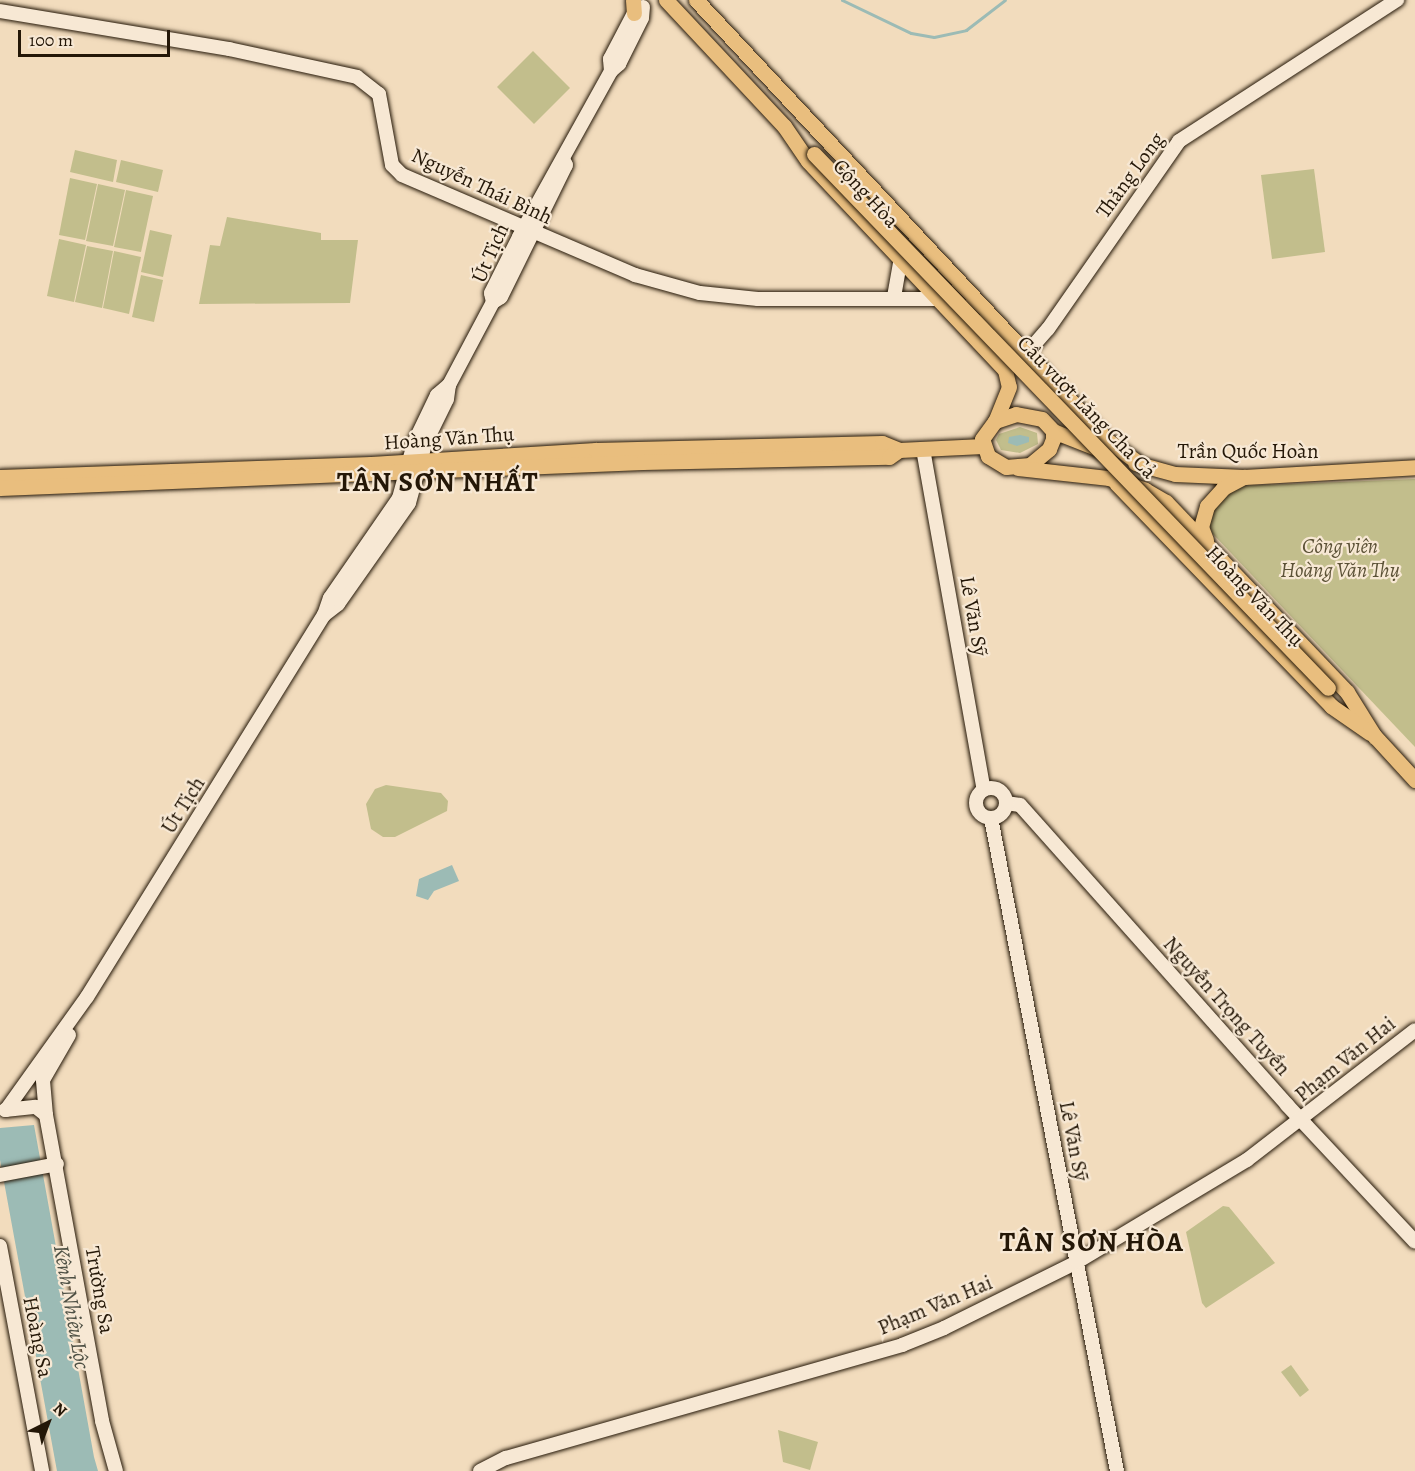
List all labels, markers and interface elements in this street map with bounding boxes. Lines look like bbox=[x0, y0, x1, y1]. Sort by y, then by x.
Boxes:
scale bar bbox=[21, 18, 172, 56]
text: 100 m bbox=[29, 28, 73, 52]
street label: Thăng Long bbox=[1090, 127, 1170, 223]
street label: Nguyễn Thái Bình bbox=[408, 142, 556, 230]
street label: Cộng Hòa bbox=[828, 153, 904, 233]
street label: Út Tịch bbox=[466, 219, 514, 287]
street label: Cầu vượt Lăng Cha Cả bbox=[1012, 330, 1162, 484]
street label: Hoàng Văn Thụ bbox=[383, 421, 515, 455]
street label: Trần Quốc Hoàn bbox=[1178, 438, 1318, 464]
district label: TÂN SƠN NHẤT bbox=[337, 467, 539, 499]
park label: Công viên Hoàng Văn Thụ bbox=[1280, 533, 1400, 583]
street label: Hoàng Văn Thụ bbox=[1201, 540, 1309, 652]
street label: Lê Văn Sỹ bbox=[955, 574, 993, 658]
street label: Út Tịch bbox=[156, 772, 210, 838]
street label: Nguyễn Trọng Tuyển bbox=[1158, 931, 1296, 1081]
street label: Phạm Văn Hai bbox=[1290, 1011, 1400, 1107]
street label: Lê Văn Sỹ bbox=[1054, 1099, 1094, 1183]
district label: TÂN SƠN HÒA bbox=[1000, 1227, 1184, 1259]
water label: Kênh Nhiêu Lộc bbox=[47, 1243, 95, 1371]
street label: Trường Sa bbox=[80, 1244, 120, 1336]
street label: Phạm Văn Hai bbox=[874, 1270, 996, 1340]
street label: Hoàng Sa bbox=[18, 1294, 58, 1380]
north arrow bbox=[18, 1393, 78, 1453]
text: N bbox=[48, 1398, 72, 1422]

